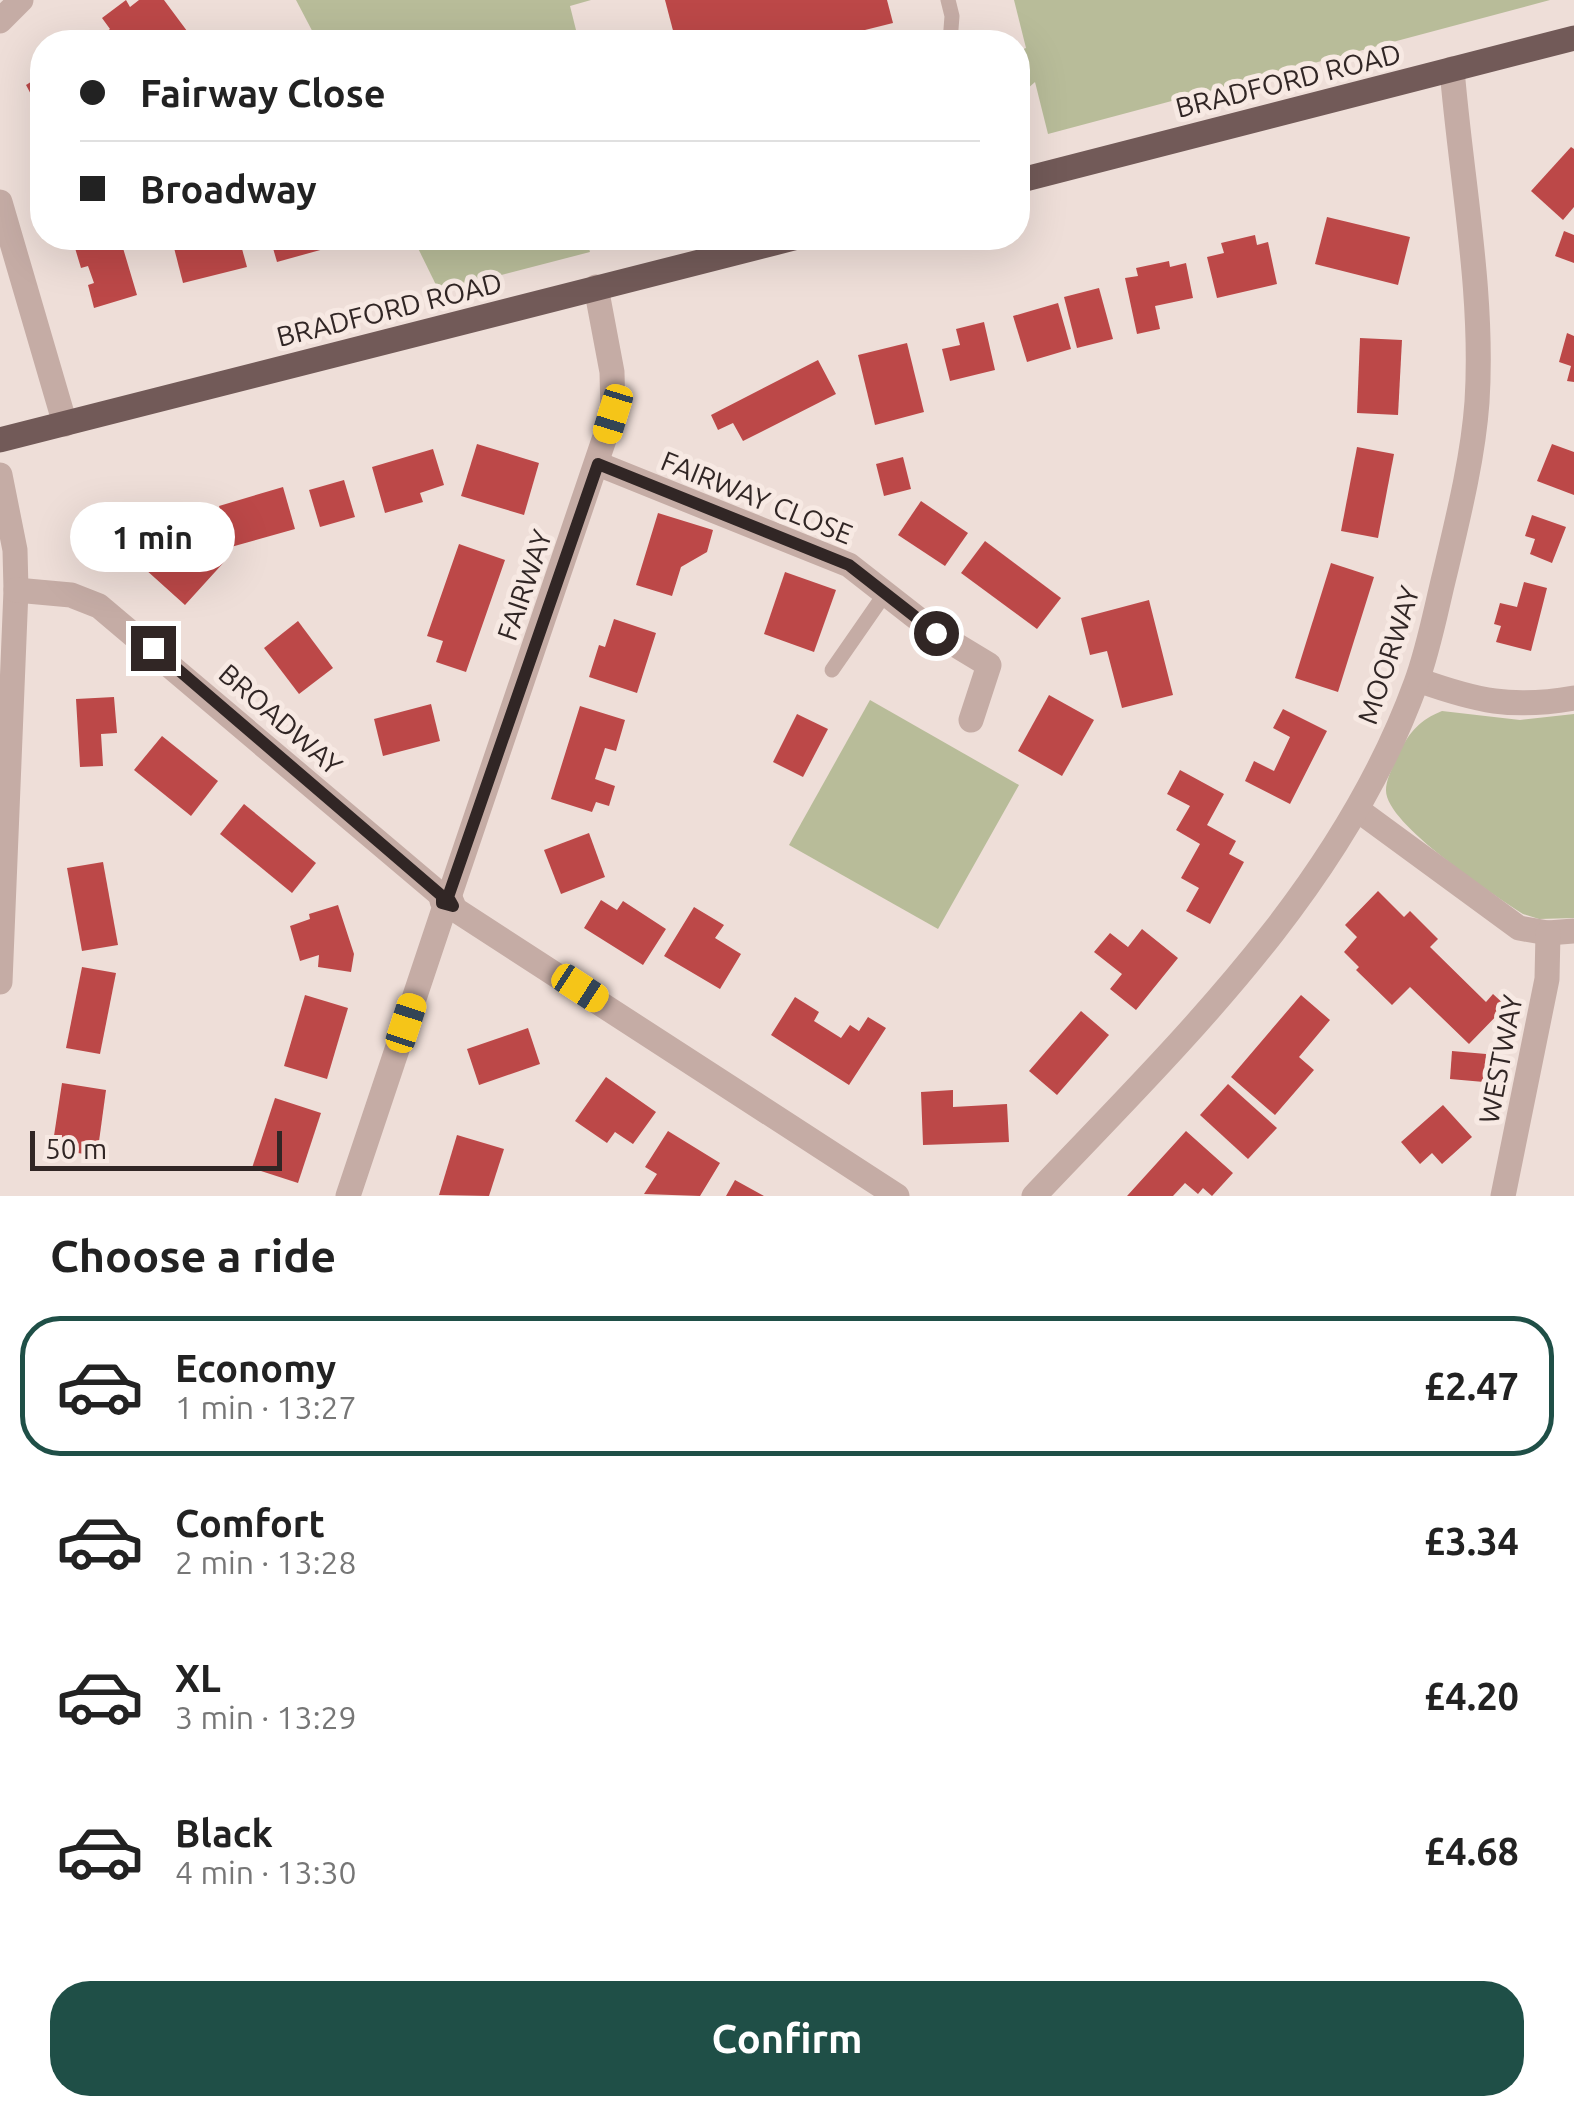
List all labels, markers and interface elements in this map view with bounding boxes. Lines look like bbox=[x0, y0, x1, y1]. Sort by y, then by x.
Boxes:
street label: BRADFORD ROAD bbox=[1172, 37, 1404, 123]
text: Fairway Close bbox=[140, 72, 386, 114]
text: Broadway bbox=[140, 168, 317, 210]
street label: BRADFORD ROAD bbox=[273, 266, 505, 352]
car bbox=[590, 381, 636, 447]
street label: FAIRWAY CLOSE bbox=[657, 444, 857, 550]
callout: 1 min bbox=[70, 503, 236, 573]
text: 1 min bbox=[112, 519, 193, 555]
street label: FAIRWAY bbox=[491, 526, 557, 644]
street label: MOORWAY bbox=[1351, 582, 1425, 728]
route start bbox=[914, 611, 959, 656]
route end bbox=[131, 626, 176, 671]
street label: BROADWAY bbox=[213, 657, 349, 781]
car bbox=[547, 959, 613, 1017]
car bbox=[382, 990, 430, 1056]
street label: WESTWAY bbox=[1472, 992, 1528, 1126]
scale bar bbox=[30, 1126, 282, 1170]
text: 50 m bbox=[45, 1133, 107, 1164]
text: Choose a ride bbox=[50, 1230, 336, 1281]
icon: car bbox=[55, 1341, 145, 1431]
text: Economy bbox=[175, 1347, 336, 1389]
text: £2.47 bbox=[1424, 1365, 1519, 1407]
text: 1 min · 13:27 bbox=[175, 1389, 357, 1425]
icon: car bbox=[55, 1496, 145, 1586]
text: Comfort bbox=[175, 1502, 325, 1544]
text: £3.34 bbox=[1424, 1520, 1519, 1562]
text: 2 min · 13:28 bbox=[175, 1544, 357, 1580]
icon: car bbox=[55, 1651, 145, 1741]
text: XL bbox=[175, 1657, 221, 1699]
text: £4.20 bbox=[1424, 1675, 1519, 1717]
text: 3 min · 13:29 bbox=[175, 1699, 357, 1735]
icon: car bbox=[55, 1806, 145, 1896]
text: Black bbox=[175, 1812, 273, 1854]
text: £4.68 bbox=[1424, 1830, 1519, 1872]
text: 4 min · 13:30 bbox=[175, 1854, 357, 1890]
button: Confirm bbox=[50, 1981, 1524, 2096]

